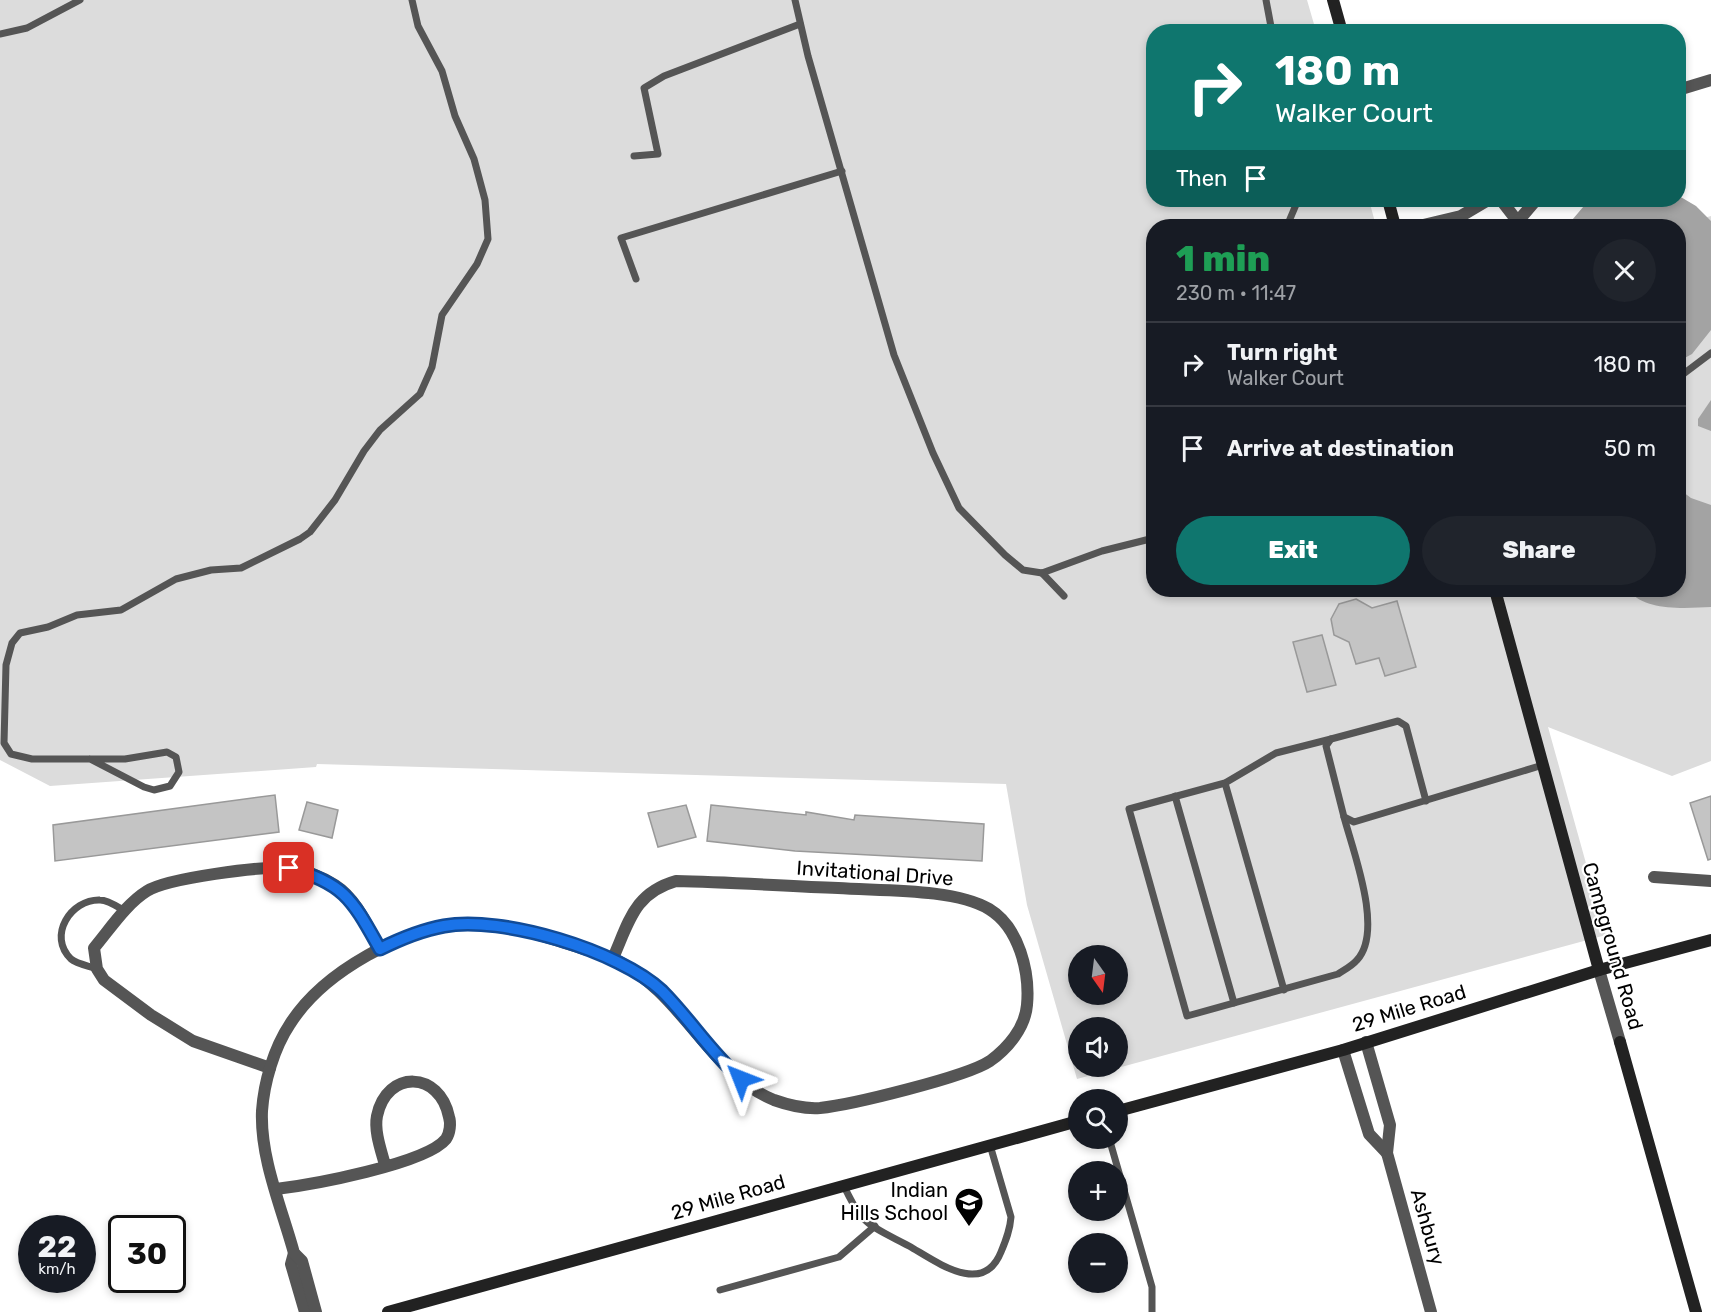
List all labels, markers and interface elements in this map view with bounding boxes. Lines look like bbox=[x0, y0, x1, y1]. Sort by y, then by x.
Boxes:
text: 180 m bbox=[1275, 46, 1400, 96]
icon: right bbox=[1176, 48, 1254, 126]
text: Walker Court bbox=[1275, 97, 1433, 129]
icon: arrive bbox=[1239, 162, 1272, 195]
text: Then bbox=[1176, 165, 1227, 192]
text: 1 min bbox=[1176, 237, 1270, 280]
button: close bbox=[1593, 239, 1656, 302]
text: 230 m · 11:47 bbox=[1176, 281, 1296, 305]
text: Turn right bbox=[1227, 339, 1337, 366]
icon: right bbox=[1176, 348, 1209, 381]
text: 180 m bbox=[1594, 351, 1656, 378]
text: Walker Court bbox=[1227, 366, 1344, 390]
icon: arrive bbox=[1176, 432, 1209, 465]
text: Arrive at destination bbox=[1227, 435, 1454, 462]
text: 50 m bbox=[1604, 435, 1656, 462]
button: Exit bbox=[1176, 516, 1410, 585]
button: Share bbox=[1422, 516, 1656, 585]
pin bbox=[263, 842, 314, 893]
icon: arrive bbox=[272, 851, 305, 884]
street label: Invitational Drive bbox=[796, 856, 954, 890]
street label: Campground Road bbox=[1578, 859, 1648, 1033]
north arrow bbox=[1068, 945, 1128, 1005]
map controls bbox=[1068, 945, 1128, 1293]
street label: 29 Mile Road bbox=[1349, 979, 1469, 1037]
button: sound bbox=[1068, 1017, 1128, 1077]
position arrow bbox=[709, 1047, 773, 1111]
button: search bbox=[1068, 1089, 1128, 1149]
button: + bbox=[1068, 1161, 1128, 1221]
street label: 29 Mile Road bbox=[668, 1169, 788, 1225]
place label: Indian Hills School bbox=[841, 1178, 948, 1225]
school or university icon: Indian Hills School bbox=[953, 1186, 985, 1228]
street label: Ashbury bbox=[1406, 1186, 1450, 1268]
speed limit sign: 30 bbox=[108, 1215, 186, 1293]
text: 22 bbox=[38, 1229, 77, 1265]
button: − bbox=[1068, 1233, 1128, 1293]
text: km/h bbox=[38, 1260, 76, 1278]

